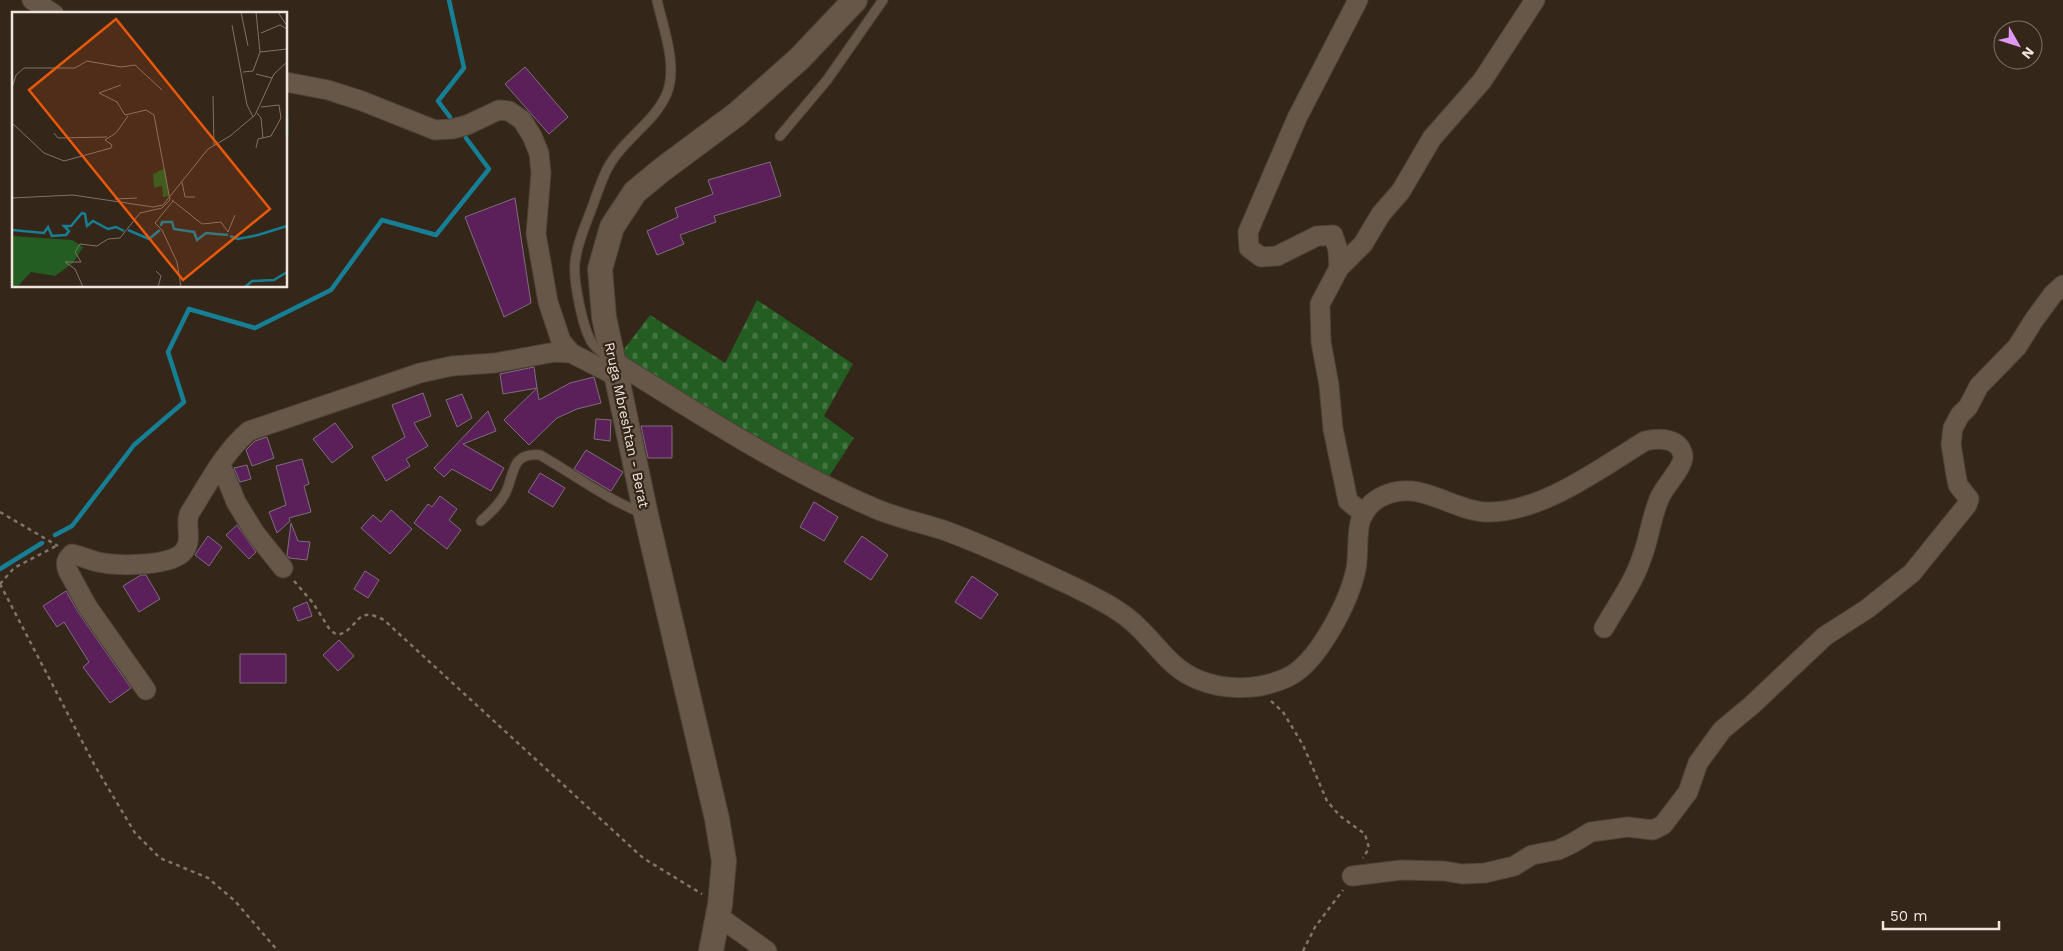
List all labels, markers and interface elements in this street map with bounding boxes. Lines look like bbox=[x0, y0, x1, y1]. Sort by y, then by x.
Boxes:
inset map bbox=[12, 12, 288, 288]
north arrow bbox=[1993, 20, 2043, 70]
text: N bbox=[2019, 44, 2038, 62]
street label: Rruga Mbreshtan - Berat bbox=[602, 341, 652, 509]
scale bar bbox=[1883, 898, 1999, 930]
text: 50 m bbox=[1890, 907, 1927, 925]

